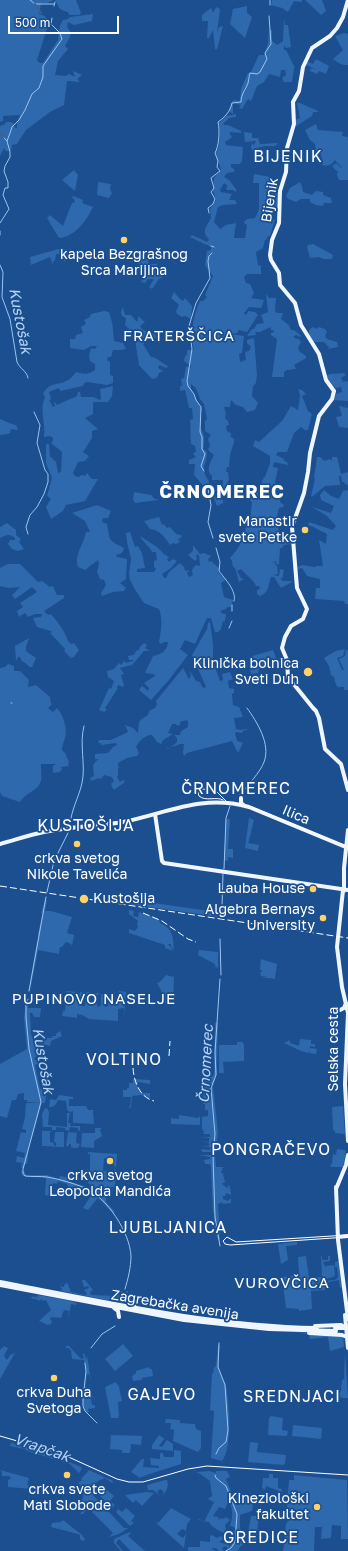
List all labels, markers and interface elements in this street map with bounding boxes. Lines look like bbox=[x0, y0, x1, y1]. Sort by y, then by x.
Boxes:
scale bar bbox=[10, 8, 121, 34]
text: 500 m bbox=[15, 15, 50, 30]
district label: BIJENIK bbox=[253, 147, 323, 167]
street label: Bijenik bbox=[258, 176, 282, 224]
marker: kapela Bezgrašnog Srca Marijina bbox=[119, 235, 129, 245]
place label: kapela Bezgrašnog Srca Marijina bbox=[60, 247, 188, 280]
water label: Kustošak bbox=[5, 286, 35, 356]
district label: FRATERŠČICA bbox=[123, 327, 235, 345]
district label: ČRNOMEREC bbox=[159, 481, 285, 503]
place label: Manastir svete Petke bbox=[218, 514, 297, 546]
marker: Manastir svete Petke bbox=[300, 525, 310, 535]
place label: Klinička bolnica Sveti Duh bbox=[193, 656, 299, 688]
marker: Klinička bolnica Sveti Duh bbox=[302, 666, 314, 678]
district label: ČRNOMEREC bbox=[181, 779, 291, 799]
street label: Ilica bbox=[280, 802, 312, 828]
district label: KUSTOŠIJA bbox=[37, 816, 135, 836]
marker: crkva svetog Nikole Tavelića bbox=[72, 839, 82, 849]
place label: crkva svetog Nikole Tavelića bbox=[27, 851, 127, 884]
place label: Lauba House bbox=[217, 881, 305, 897]
marker: Lauba House bbox=[308, 884, 318, 894]
place label: Kustošija bbox=[93, 891, 155, 907]
marker: Kustošija bbox=[78, 893, 90, 905]
place label: Algebra Bernays University bbox=[205, 902, 315, 934]
marker: Algebra Bernays University bbox=[318, 913, 328, 923]
district label: PUPINOVO NASELJE bbox=[12, 990, 176, 1008]
street label: Selska cesta bbox=[326, 1007, 342, 1091]
water label: Črnomerec bbox=[195, 1024, 217, 1104]
water label: Kustošak bbox=[28, 1026, 58, 1096]
district label: VOLTINO bbox=[86, 1050, 162, 1070]
district label: PONGRAČEVO bbox=[211, 1140, 331, 1160]
marker: crkva svetog Leopolda Mandića bbox=[105, 1156, 115, 1166]
place label: crkva svetog Leopolda Mandića bbox=[49, 1168, 171, 1200]
district label: LJUBLJANICA bbox=[109, 1218, 227, 1238]
district label: VUROVČICA bbox=[234, 1274, 330, 1292]
street label: Zagrebačka avenija bbox=[110, 1287, 240, 1323]
marker: crkva Duha Svetoga bbox=[49, 1373, 59, 1383]
place label: crkva Duha Svetoga bbox=[17, 1385, 91, 1418]
district label: GAJEVO bbox=[128, 1385, 196, 1405]
district label: SREDNJACI bbox=[243, 1387, 341, 1407]
water label: Vrapčak bbox=[12, 1430, 72, 1466]
marker: crkva svete Mati Slobode bbox=[62, 1470, 72, 1480]
place label: crkva svete Mati Slobode bbox=[23, 1482, 111, 1514]
place label: Kineziološki fakultet bbox=[228, 1491, 309, 1524]
marker: Kineziološki fakultet bbox=[312, 1502, 322, 1512]
district label: GREDICE bbox=[223, 1528, 299, 1548]

